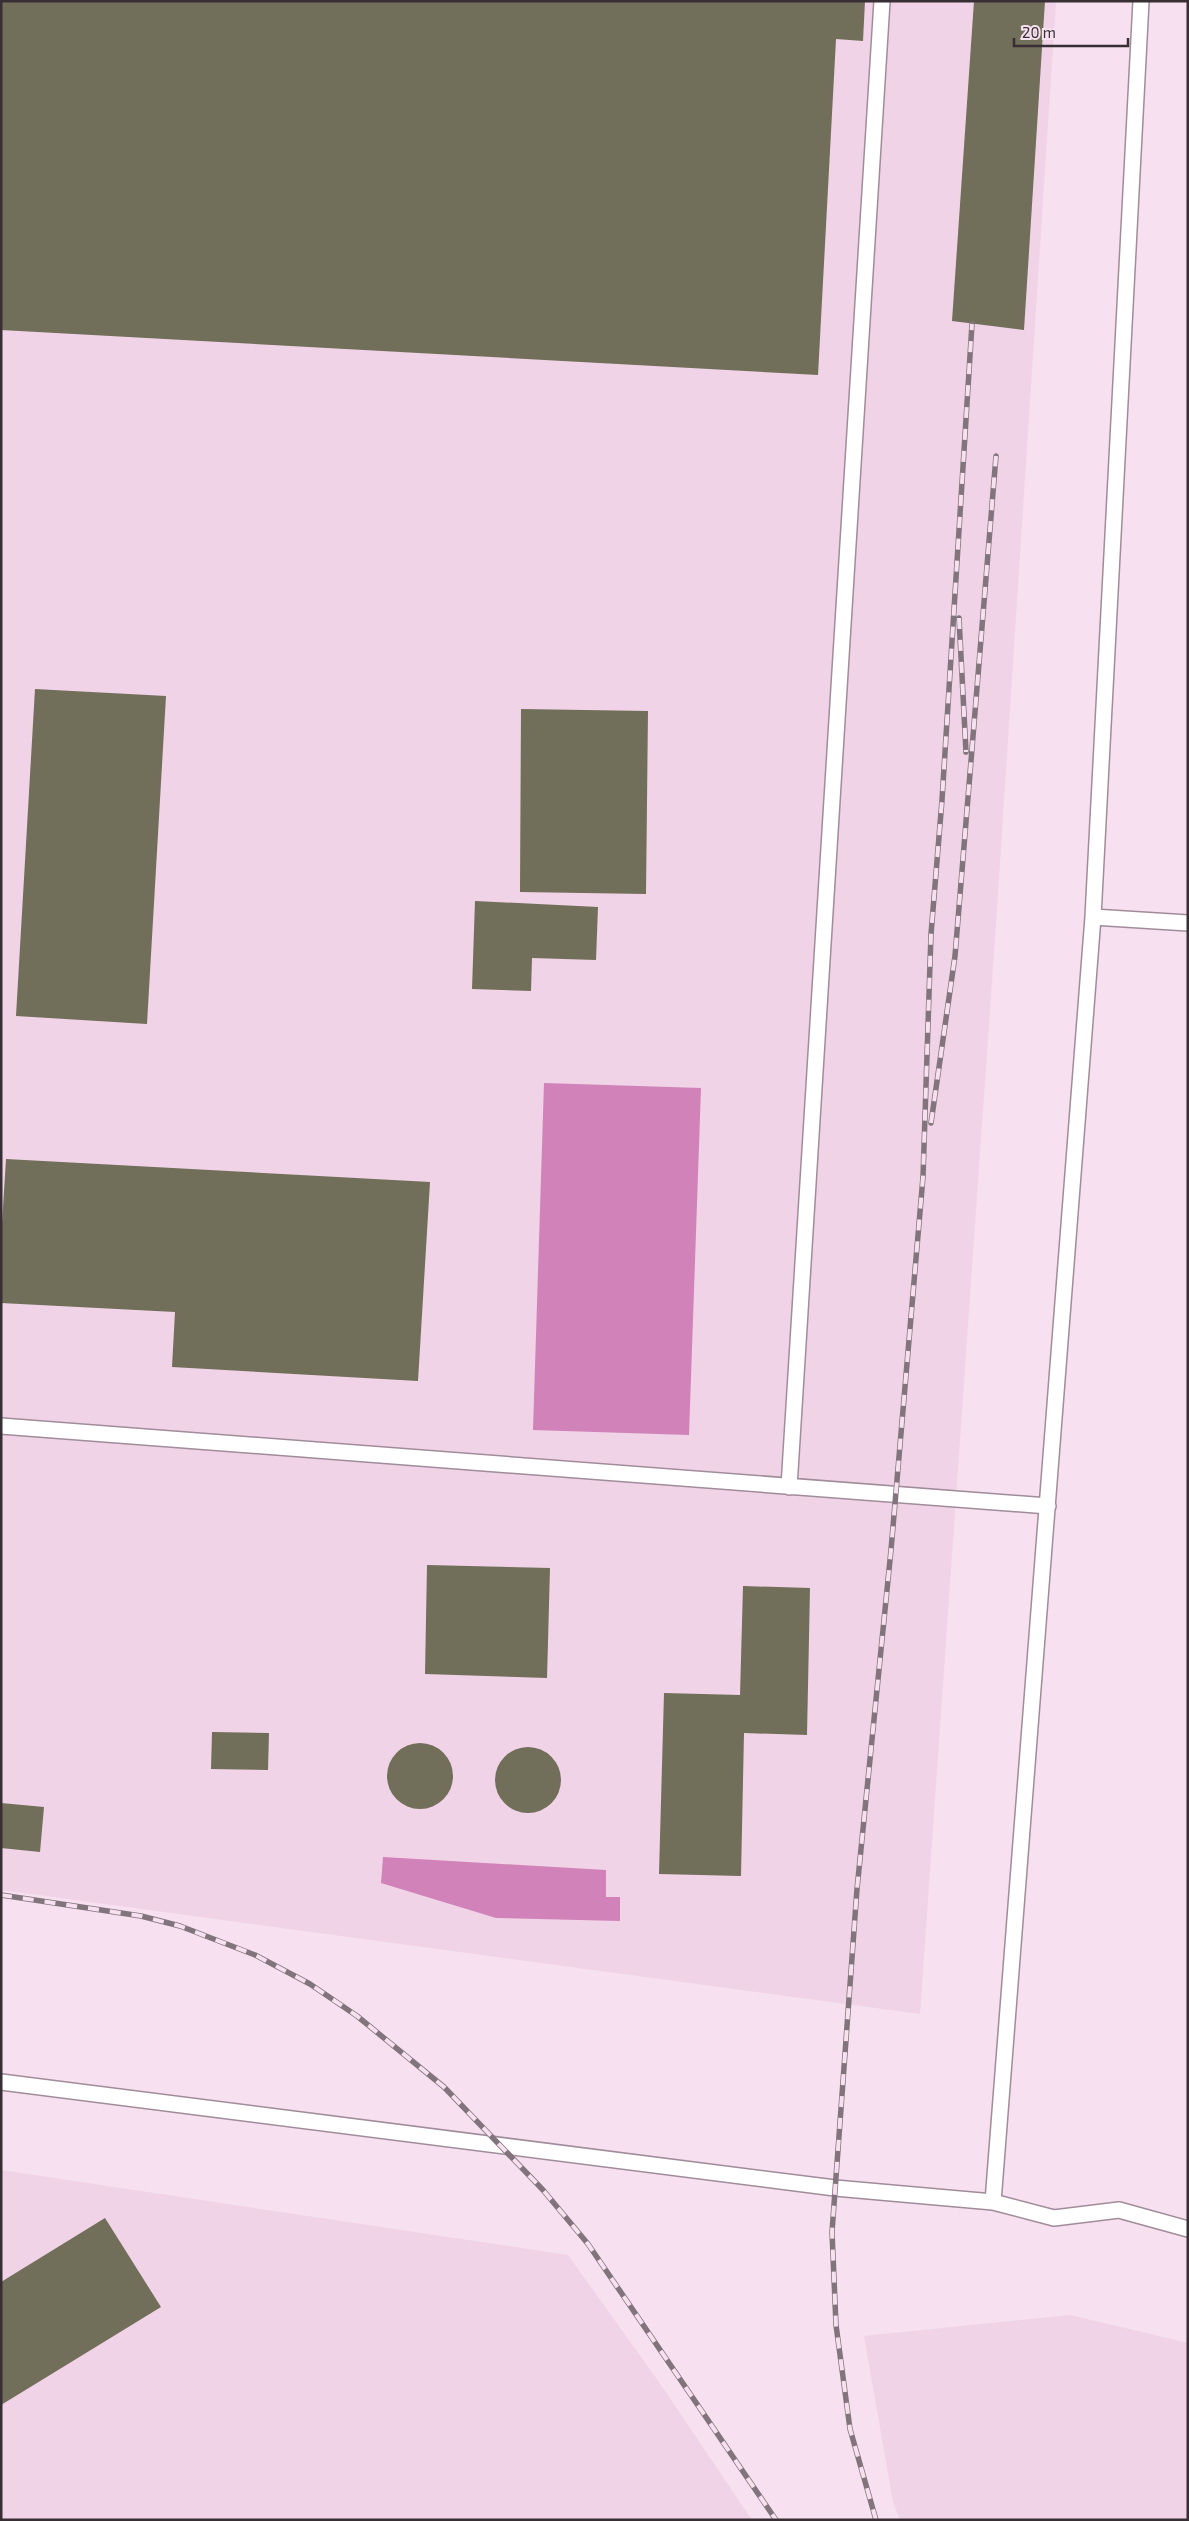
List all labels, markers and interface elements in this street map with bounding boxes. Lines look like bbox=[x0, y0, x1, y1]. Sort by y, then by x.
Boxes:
scale bar bbox=[1014, 15, 1128, 47]
text: 20 m bbox=[1022, 23, 1056, 41]

